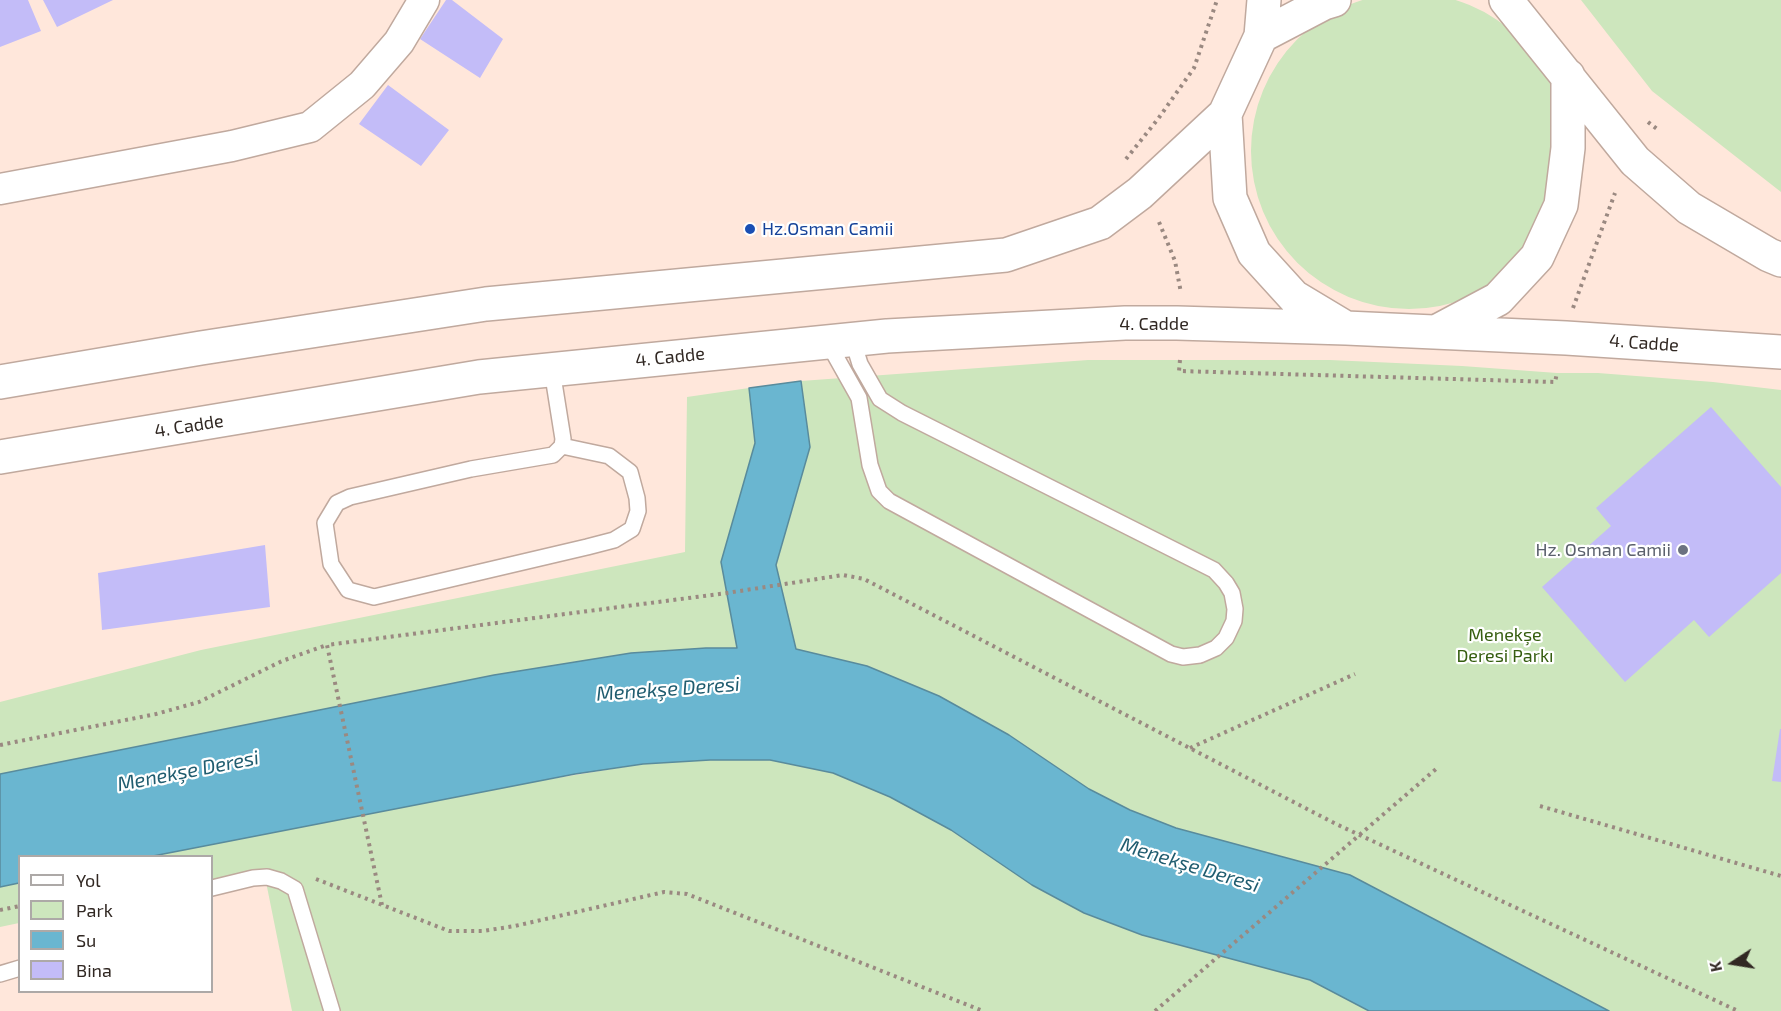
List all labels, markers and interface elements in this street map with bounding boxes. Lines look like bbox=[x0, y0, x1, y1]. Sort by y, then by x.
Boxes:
place label: Hz.Osman Camii bbox=[762, 218, 893, 240]
marker: Hz.Osman Camii bbox=[743, 222, 757, 236]
street label: 4. Cadde bbox=[1119, 313, 1189, 335]
street label: 4. Cadde bbox=[1609, 330, 1679, 356]
street label: 4. Cadde bbox=[634, 343, 706, 371]
street label: 4. Cadde bbox=[153, 410, 225, 442]
place label: Hz. Osman Camii bbox=[1536, 539, 1671, 561]
marker: Hz. Osman Camii bbox=[1676, 543, 1690, 557]
park label: Menekşe Deresi Parkı bbox=[1456, 624, 1554, 666]
water label: Menekşe Deresi bbox=[595, 672, 741, 706]
water label: Menekşe Deresi bbox=[115, 745, 261, 797]
water label: Menekşe Deresi bbox=[1118, 832, 1262, 898]
legend bbox=[18, 855, 213, 993]
text: Yol bbox=[76, 869, 101, 891]
text: Park bbox=[76, 899, 113, 921]
text: Su bbox=[76, 929, 96, 951]
north arrow bbox=[1703, 933, 1763, 993]
text: Bina bbox=[76, 959, 112, 981]
text: K bbox=[1705, 960, 1725, 974]

